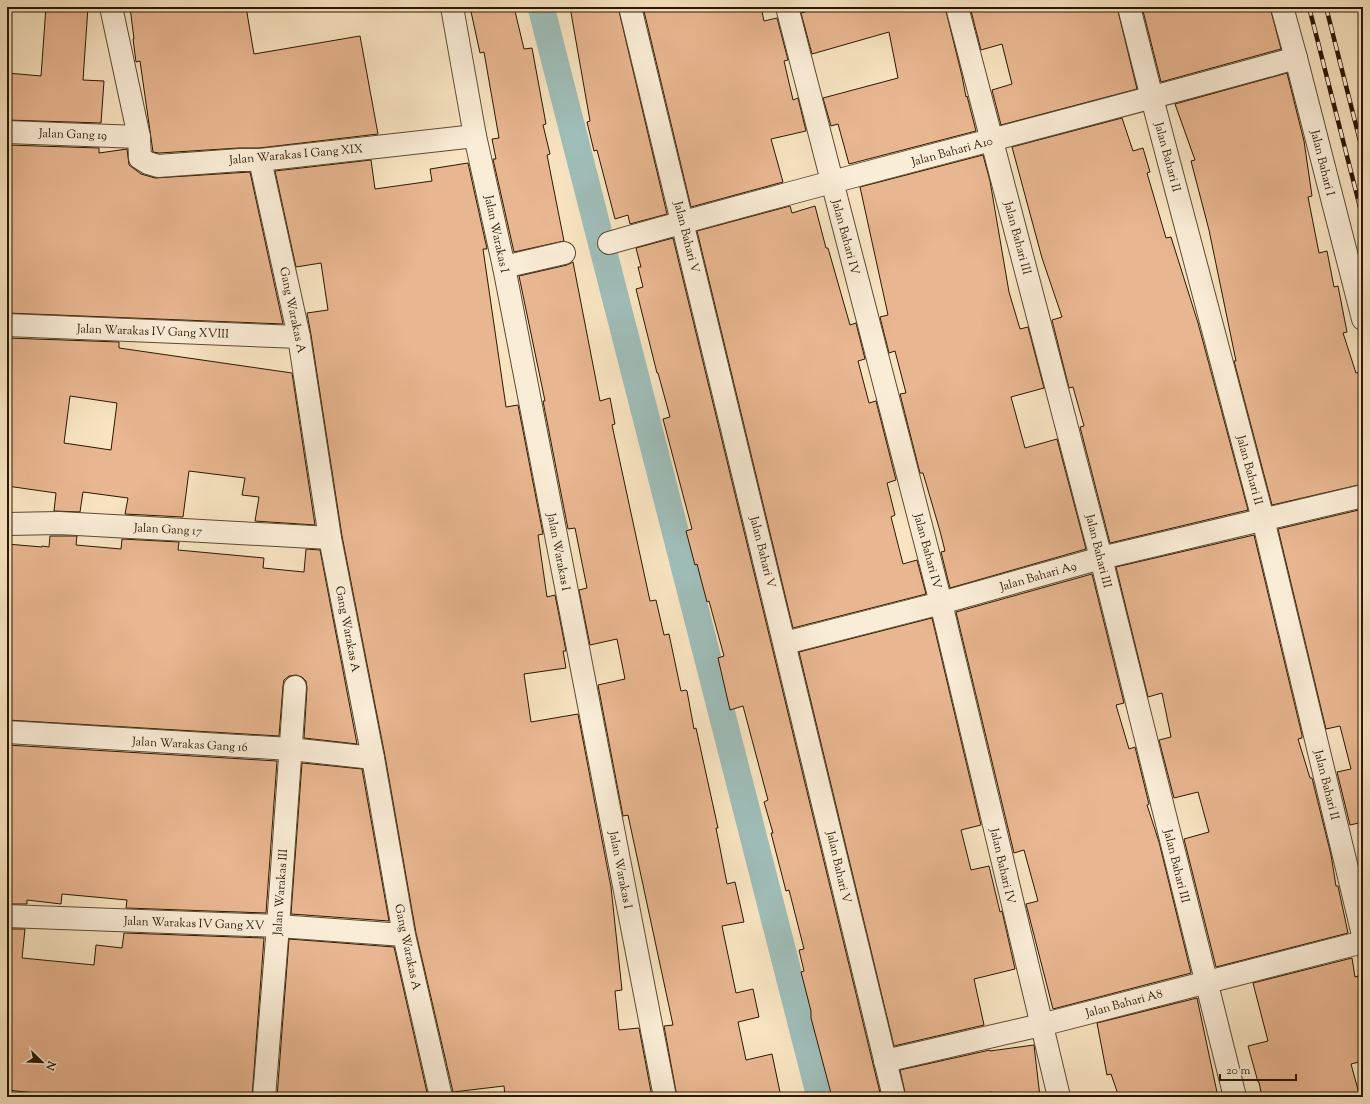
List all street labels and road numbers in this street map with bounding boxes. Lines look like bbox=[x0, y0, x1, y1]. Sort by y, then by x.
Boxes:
street label: Jalan Bahari II bbox=[1149, 119, 1185, 194]
street label: Jalan Gang 19 bbox=[38, 125, 107, 145]
street label: Jalan Bahari I bbox=[1305, 127, 1339, 198]
street label: Jalan Bahari A10 bbox=[909, 132, 995, 172]
street label: Jalan Warakas I Gang XIX bbox=[228, 140, 364, 170]
street label: Jalan Warakas I bbox=[479, 193, 513, 275]
street label: Jalan Bahari IV bbox=[826, 197, 864, 277]
street label: Jalan Bahari V bbox=[668, 199, 704, 275]
street label: Jalan Bahari III bbox=[998, 199, 1035, 277]
street label: Gang Warakas A bbox=[274, 265, 310, 355]
street label: Jalan Warakas IV Gang XVIII bbox=[76, 320, 229, 344]
street label: Jalan Bahari II bbox=[1231, 432, 1267, 507]
street label: Jalan Warakas I bbox=[541, 511, 574, 593]
street label: Jalan Bahari IV bbox=[908, 511, 946, 591]
street label: Jalan Bahari III bbox=[1080, 512, 1116, 590]
street label: Jalan Bahari V bbox=[744, 514, 780, 590]
street label: Jalan Gang 17 bbox=[132, 519, 203, 541]
street label: Jalan Bahari A9 bbox=[997, 557, 1079, 597]
street label: Gang Warakas A bbox=[330, 584, 364, 674]
street label: Jalan Warakas Gang 16 bbox=[131, 733, 248, 757]
street label: Jalan Bahari II bbox=[1308, 747, 1343, 822]
street label: Jalan Bahari IV bbox=[984, 826, 1020, 906]
street label: Jalan Bahari III bbox=[1158, 827, 1194, 905]
street label: Jalan Warakas I bbox=[603, 829, 636, 911]
street label: Jalan Bahari V bbox=[821, 829, 855, 905]
street label: Jalan Warakas III bbox=[269, 848, 293, 937]
street label: Gang Warakas A bbox=[389, 902, 425, 992]
street label: Jalan Warakas IV Gang XV bbox=[122, 913, 265, 935]
street label: Jalan Bahari A8 bbox=[1083, 985, 1165, 1023]

